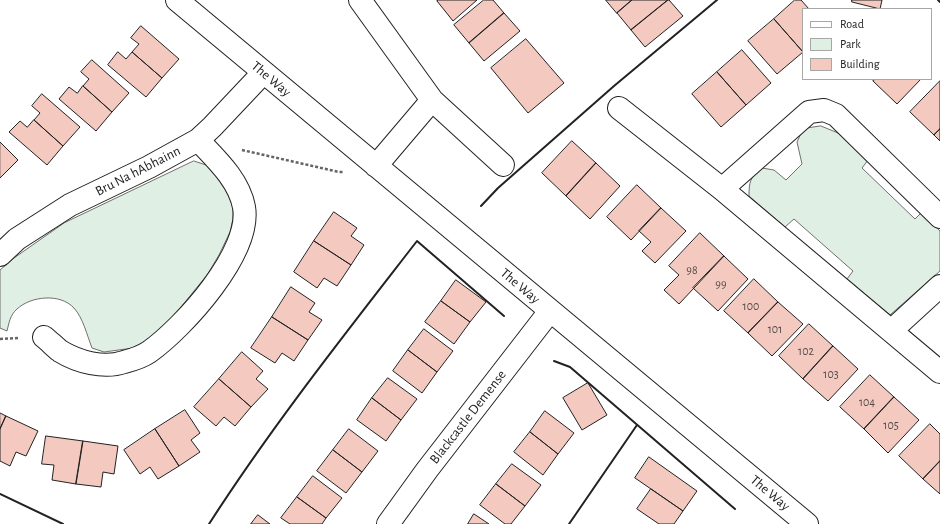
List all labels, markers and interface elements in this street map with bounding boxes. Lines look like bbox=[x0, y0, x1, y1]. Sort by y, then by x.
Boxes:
legend bbox=[802, 8, 932, 80]
text: Road bbox=[840, 18, 864, 30]
text: Park bbox=[840, 38, 861, 50]
street label: The Way bbox=[248, 58, 294, 100]
text: Building bbox=[840, 58, 880, 70]
street label: Bru Na hAbhainn bbox=[93, 142, 183, 200]
house number: 98 bbox=[686, 263, 698, 277]
street label: The Way bbox=[497, 265, 543, 307]
house number: 99 bbox=[715, 277, 727, 291]
house number: 100 bbox=[743, 299, 759, 313]
house number: 101 bbox=[768, 322, 782, 336]
house number: 102 bbox=[798, 344, 814, 358]
street label: Blackcastle Demense bbox=[426, 367, 510, 467]
house number: 103 bbox=[823, 367, 839, 381]
house number: 104 bbox=[859, 395, 875, 409]
house number: 105 bbox=[883, 418, 899, 432]
street label: The Way bbox=[747, 472, 793, 514]

